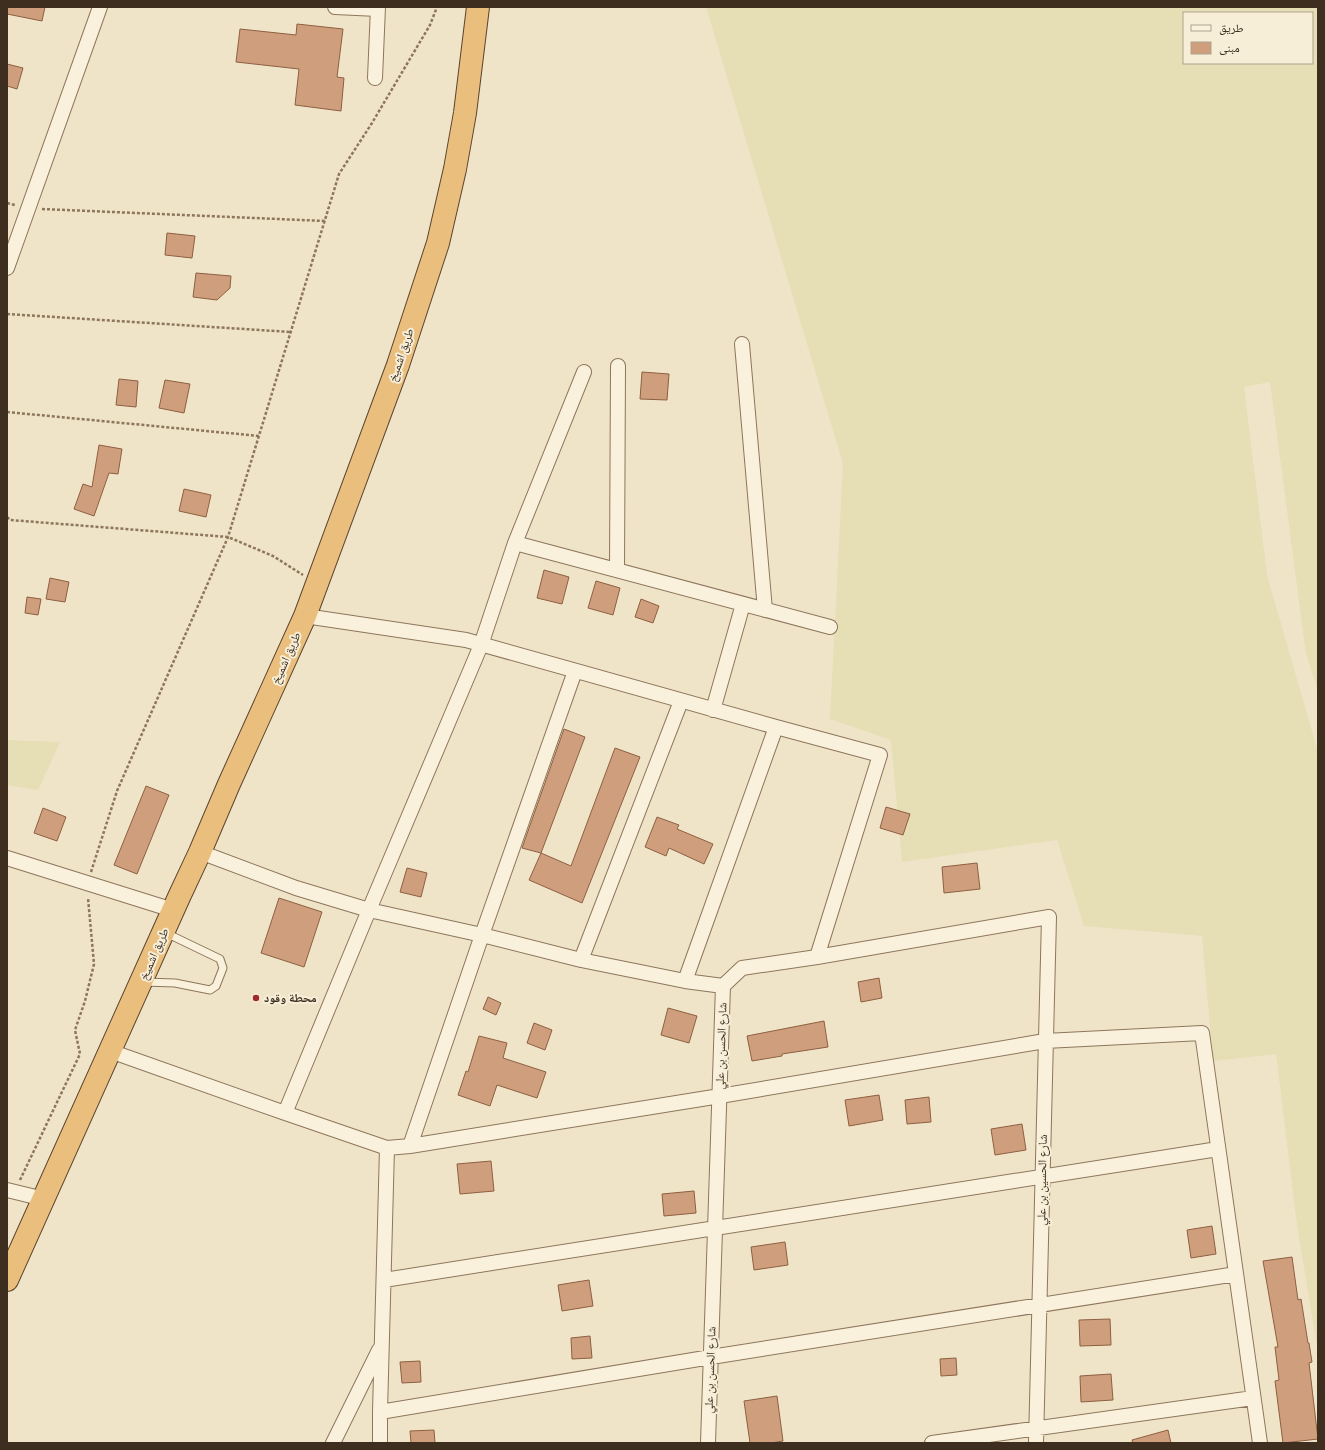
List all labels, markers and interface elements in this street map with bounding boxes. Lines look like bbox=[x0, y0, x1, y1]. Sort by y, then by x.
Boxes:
legend bbox=[1183, 12, 1313, 64]
text: طريق bbox=[1219, 20, 1244, 35]
text: مبنى bbox=[1219, 40, 1240, 55]
street label: طريق اشميخ bbox=[384, 326, 417, 384]
street label: طريق اشميخ bbox=[267, 629, 304, 686]
street label: طريق اشميخ bbox=[135, 925, 172, 982]
place label: محطة وقود bbox=[264, 990, 317, 1005]
marker: محطة وقود bbox=[251, 993, 261, 1003]
street label: شارع الحسن بن علي bbox=[711, 1002, 733, 1090]
street label: شارع الحسين بن علي bbox=[1033, 1134, 1053, 1226]
street label: شارع الحسن بن علي bbox=[700, 1326, 722, 1414]

